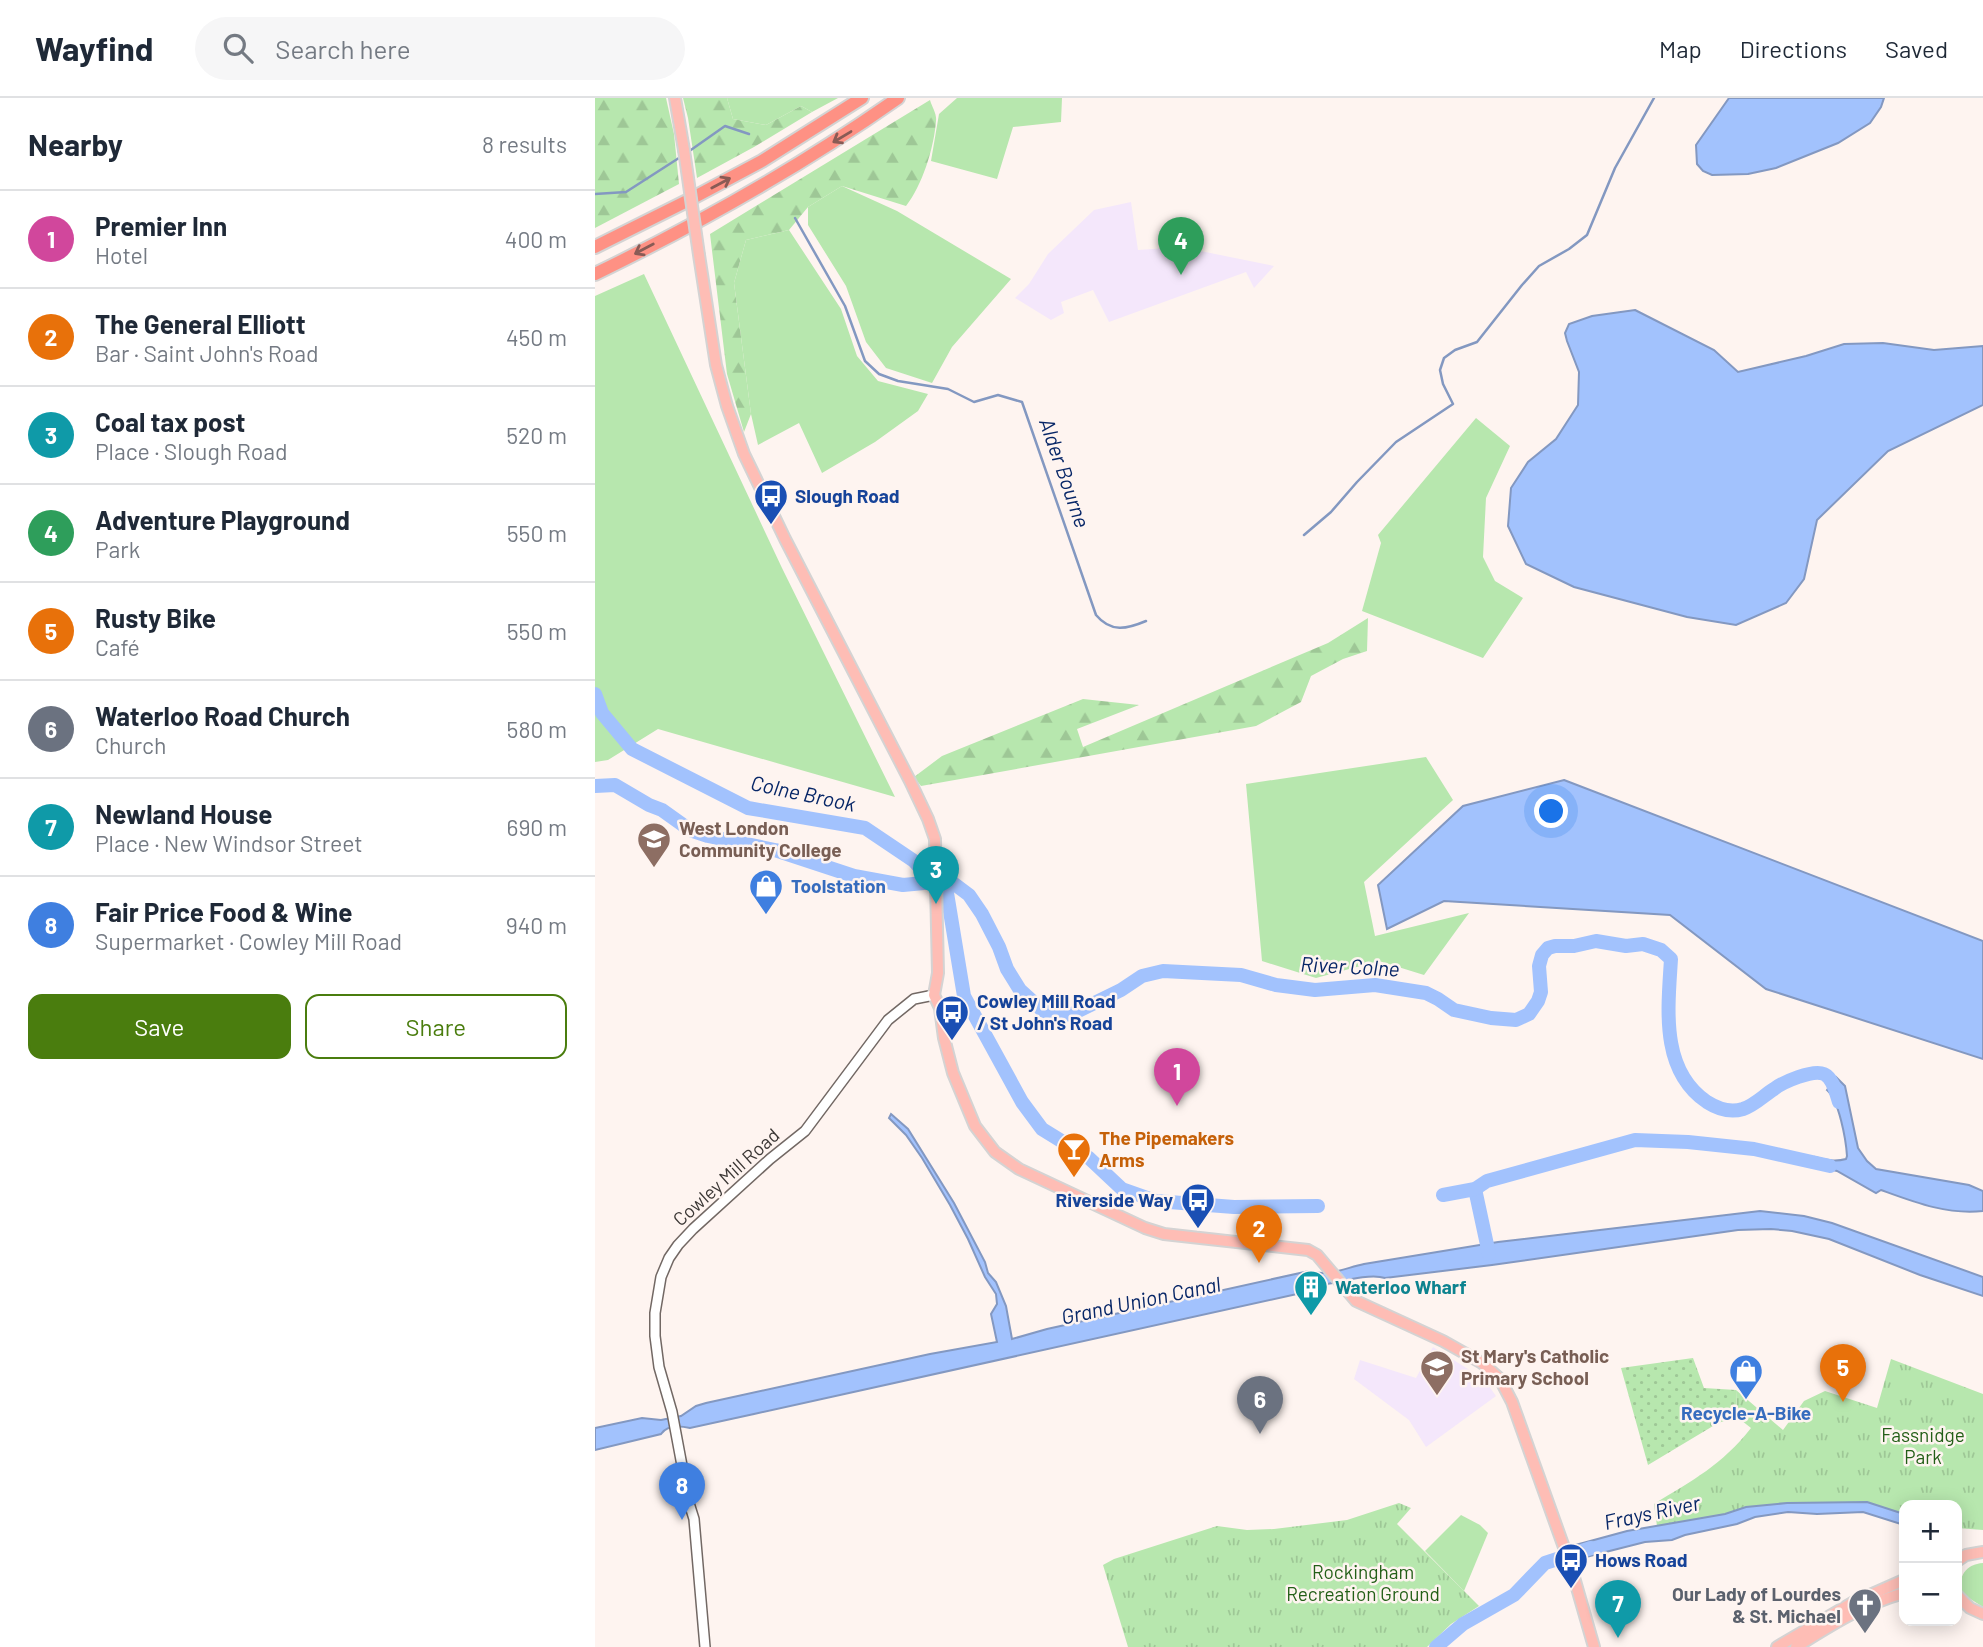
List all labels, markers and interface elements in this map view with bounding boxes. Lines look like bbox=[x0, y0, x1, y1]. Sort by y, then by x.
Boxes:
search box bbox=[195, 17, 685, 80]
text: Wayfind bbox=[35, 28, 153, 68]
icon: search bbox=[219, 29, 257, 67]
text: Search here bbox=[275, 33, 411, 64]
text: Map bbox=[1659, 34, 1702, 63]
text: Directions bbox=[1740, 34, 1847, 63]
text: Saved bbox=[1885, 34, 1948, 63]
text: Nearby bbox=[28, 126, 123, 162]
text: 8 results bbox=[482, 130, 567, 158]
one-way arrow bbox=[832, 130, 852, 144]
one-way arrow bbox=[711, 176, 731, 190]
text: Premier Inn bbox=[95, 210, 227, 241]
pin: 4 bbox=[1158, 217, 1204, 275]
text: 1 bbox=[47, 225, 55, 253]
text: 400 m bbox=[505, 225, 567, 253]
text: Hotel bbox=[95, 241, 148, 269]
one-way arrow bbox=[634, 243, 655, 257]
text: The General Elliott bbox=[95, 308, 306, 339]
text: 2 bbox=[45, 323, 57, 351]
text: 450 m bbox=[506, 323, 567, 351]
text: Bar · Saint John's Road bbox=[95, 339, 319, 367]
text: Coal tax post bbox=[95, 406, 245, 437]
water label: Alder Bourne bbox=[1035, 414, 1096, 531]
text: 3 bbox=[45, 421, 57, 449]
text: 520 m bbox=[506, 421, 567, 449]
text: Place · Slough Road bbox=[95, 437, 288, 465]
bus stop icon: Slough Road bbox=[752, 477, 790, 526]
place label: Slough Road bbox=[795, 484, 900, 507]
text: Adventure Playground bbox=[95, 504, 350, 535]
text: 4 bbox=[44, 519, 58, 547]
text: 550 m bbox=[507, 519, 567, 547]
text: Park bbox=[95, 535, 140, 563]
text: Rusty Bike bbox=[95, 602, 216, 633]
text: 5 bbox=[45, 617, 57, 645]
text: 550 m bbox=[507, 617, 567, 645]
text: Café bbox=[95, 633, 140, 661]
text: Waterloo Road Church bbox=[95, 700, 350, 731]
text: 6 bbox=[45, 715, 57, 743]
text: 580 m bbox=[507, 715, 567, 743]
text: Church bbox=[95, 731, 166, 759]
water label: Colne Brook bbox=[749, 769, 859, 816]
your location bbox=[1534, 794, 1568, 828]
text: Newland House bbox=[95, 798, 273, 829]
text: 7 bbox=[45, 813, 57, 841]
text: 690 m bbox=[507, 813, 567, 841]
place label: West London Community College bbox=[679, 816, 842, 861]
school or university icon: West London Community College bbox=[635, 820, 673, 869]
text: Place · New Windsor Street bbox=[95, 829, 363, 857]
pin: 3 bbox=[913, 846, 959, 904]
shop icon: Toolstation bbox=[747, 867, 785, 916]
place label: Toolstation bbox=[791, 874, 886, 897]
text: Fair Price Food & Wine bbox=[95, 896, 352, 927]
text: 8 bbox=[45, 911, 57, 939]
text: 940 m bbox=[506, 911, 567, 939]
text: Supermarket · Cowley Mill Road bbox=[95, 927, 402, 955]
water label: River Colne bbox=[1300, 950, 1400, 981]
place label: Cowley Mill Road / St John's Road bbox=[977, 989, 1116, 1034]
bus stop icon: Cowley Mill Road / St John's Road bbox=[933, 993, 971, 1042]
button: Save bbox=[28, 994, 291, 1059]
button: Share bbox=[305, 994, 567, 1059]
pin: 1 bbox=[1154, 1048, 1200, 1106]
street label: Cowley Mill Road bbox=[668, 1123, 784, 1230]
place label: The Pipemakers Arms bbox=[1099, 1126, 1234, 1171]
bar icon: The Pipemakers Arms bbox=[1055, 1130, 1093, 1179]
bus stop icon: Riverside Way bbox=[1179, 1181, 1217, 1230]
place label: Riverside Way bbox=[1056, 1188, 1173, 1211]
pin: 2 bbox=[1236, 1205, 1282, 1263]
building icon: Waterloo Wharf bbox=[1292, 1268, 1330, 1317]
water label: Grand Union Canal bbox=[1059, 1270, 1223, 1329]
place label: Waterloo Wharf bbox=[1335, 1275, 1467, 1298]
place label: St Mary's Catholic Primary School bbox=[1461, 1344, 1609, 1389]
pin: 5 bbox=[1820, 1344, 1866, 1402]
school or university icon: St Mary's Catholic Primary School bbox=[1418, 1348, 1456, 1397]
shop icon: Recycle-A-Bike bbox=[1727, 1352, 1765, 1401]
pin: 6 bbox=[1237, 1376, 1283, 1434]
place label: Recycle-A-Bike bbox=[1681, 1401, 1811, 1424]
park label: Fassnidge Park bbox=[1881, 1423, 1965, 1468]
pin: 8 bbox=[659, 1462, 705, 1520]
water label: Frays River bbox=[1601, 1489, 1703, 1534]
map controls bbox=[1899, 1500, 1962, 1626]
button: + bbox=[1899, 1500, 1962, 1563]
bus stop icon: Hows Road bbox=[1552, 1541, 1590, 1590]
place label: Hows Road bbox=[1595, 1548, 1687, 1571]
park label: Rockingham Recreation Ground bbox=[1286, 1560, 1440, 1605]
button: − bbox=[1899, 1563, 1962, 1626]
pin: 7 bbox=[1595, 1580, 1641, 1638]
place label: Our Lady of Lourdes & St. Michael bbox=[1672, 1582, 1841, 1627]
church icon: Our Lady of Lourdes & St. Michael bbox=[1846, 1586, 1884, 1635]

